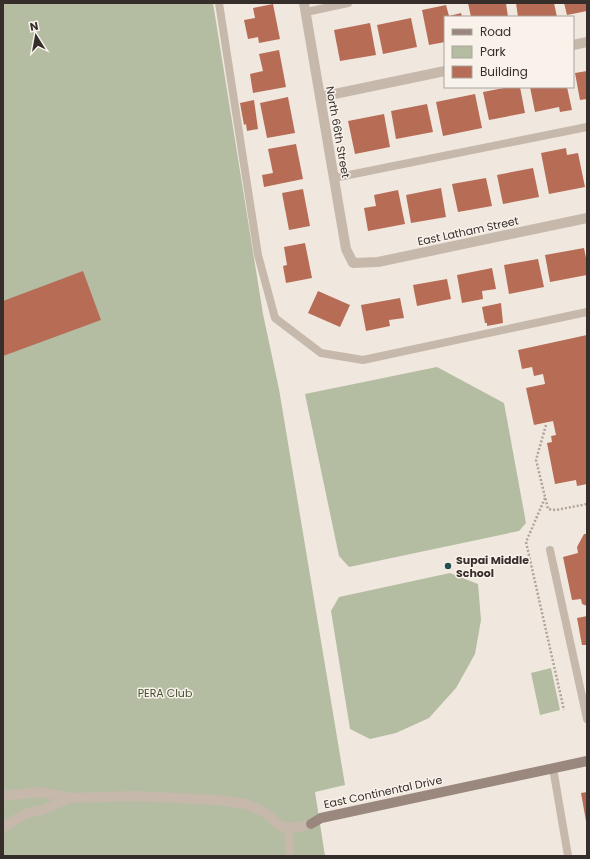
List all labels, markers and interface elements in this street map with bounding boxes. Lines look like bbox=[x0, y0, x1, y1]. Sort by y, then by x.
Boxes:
north arrow bbox=[16, 16, 56, 56]
legend bbox=[444, 16, 574, 88]
text: N bbox=[29, 18, 40, 35]
text: Road bbox=[480, 23, 511, 40]
text: Park bbox=[480, 43, 507, 60]
text: Building bbox=[480, 63, 528, 80]
street label: North 66th Street bbox=[322, 85, 354, 179]
street label: East Latham Street bbox=[416, 212, 520, 250]
place label: Supai Middle School bbox=[456, 552, 529, 581]
marker: Supai Middle School bbox=[443, 561, 453, 571]
park label: PERA Club bbox=[138, 685, 192, 701]
street label: East Continental Drive bbox=[322, 772, 444, 812]

